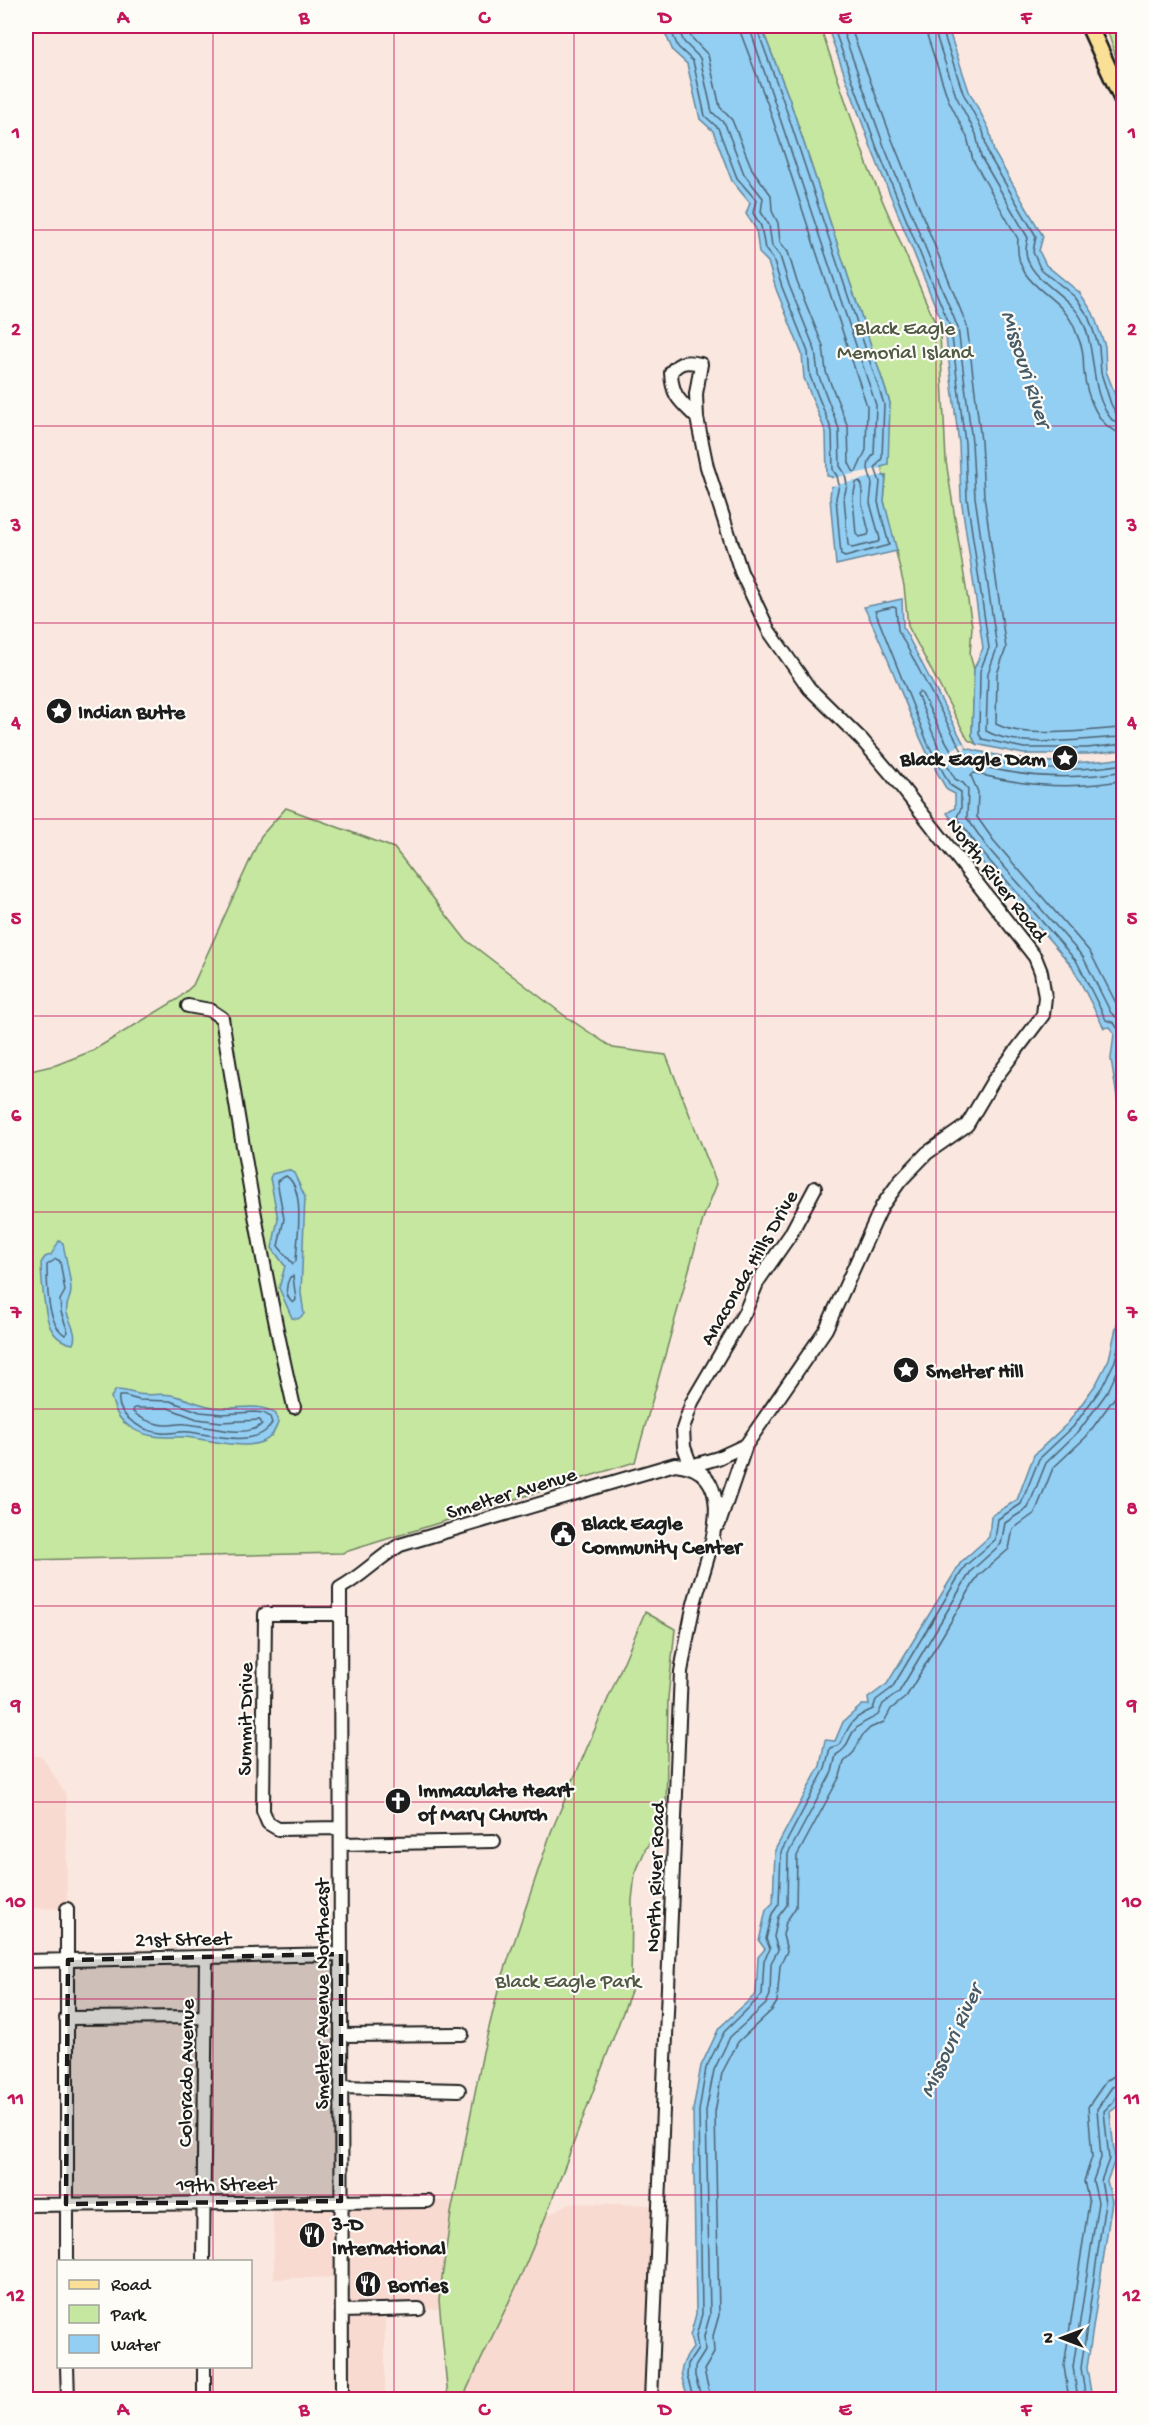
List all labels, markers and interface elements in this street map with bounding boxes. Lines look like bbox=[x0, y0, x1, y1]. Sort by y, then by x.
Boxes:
text: A bbox=[116, 8, 131, 31]
text: B bbox=[298, 8, 310, 31]
text: C bbox=[478, 8, 492, 31]
text: D bbox=[656, 8, 672, 31]
text: E bbox=[839, 8, 853, 31]
text: F bbox=[1020, 8, 1033, 31]
text: 1 bbox=[11, 123, 20, 146]
text: 1 bbox=[1127, 123, 1136, 146]
water label: Missouri River bbox=[993, 308, 1057, 435]
park label: Black Eagle Memorial Island bbox=[837, 318, 975, 367]
text: 2 bbox=[11, 320, 21, 343]
text: 2 bbox=[1127, 320, 1137, 343]
text: 3 bbox=[10, 516, 21, 539]
text: 3 bbox=[1126, 516, 1137, 539]
place icon: Indian Butte bbox=[44, 696, 74, 726]
place label: Indian Butte bbox=[78, 702, 186, 727]
text: 4 bbox=[10, 713, 21, 736]
text: 4 bbox=[1126, 713, 1137, 736]
place icon: Black Eagle Dam bbox=[1050, 743, 1080, 773]
place label: Black Eagle Dam bbox=[899, 749, 1046, 774]
street label: North River Road bbox=[939, 814, 1053, 950]
text: 5 bbox=[11, 909, 22, 932]
text: 5 bbox=[1127, 909, 1138, 932]
text: 6 bbox=[11, 1106, 22, 1129]
text: 6 bbox=[1127, 1106, 1138, 1129]
street label: Anaconda Hills Drive bbox=[696, 1186, 806, 1351]
text: 7 bbox=[10, 1303, 23, 1326]
text: 7 bbox=[1126, 1303, 1139, 1326]
place icon: Smelter Hill bbox=[891, 1355, 921, 1385]
place label: Smelter Hill bbox=[926, 1361, 1024, 1386]
street label: Smelter Avenue bbox=[444, 1463, 581, 1527]
text: 8 bbox=[11, 1499, 22, 1522]
text: 8 bbox=[1127, 1499, 1138, 1522]
place label: Black Eagle Community Center bbox=[581, 1513, 744, 1562]
public building icon: Black Eagle Community Center bbox=[548, 1519, 578, 1549]
street label: Summit Drive bbox=[234, 1661, 261, 1776]
text: 9 bbox=[10, 1696, 21, 1719]
text: 9 bbox=[1126, 1696, 1137, 1719]
place label: Immaculate Heart of Mary Church bbox=[417, 1780, 575, 1829]
church icon: Immaculate Heart of Mary Church bbox=[383, 1786, 413, 1816]
street label: North River Road bbox=[642, 1800, 673, 1953]
street label: Smelter Avenue Northeast bbox=[312, 1876, 337, 2109]
text: 10 bbox=[5, 1892, 26, 1915]
text: 10 bbox=[1121, 1892, 1142, 1915]
street label: 21st Street bbox=[135, 1928, 234, 1955]
park label: Black Eagle Park bbox=[494, 1971, 643, 1996]
water label: Missouri River bbox=[915, 1978, 992, 2102]
street label: Colorado Avenue bbox=[175, 1998, 202, 2147]
text: 11 bbox=[7, 2089, 24, 2112]
text: 11 bbox=[1123, 2089, 1140, 2112]
street label: 19th Street bbox=[175, 2173, 279, 2200]
place label: 3-D International bbox=[331, 2214, 446, 2263]
restaurant icon: 3-D International bbox=[297, 2220, 327, 2250]
legend bbox=[57, 2260, 252, 2368]
restaurant icon: Borries bbox=[353, 2269, 383, 2299]
place label: Borries bbox=[387, 2275, 449, 2300]
text: Road bbox=[111, 2276, 152, 2297]
text: 12 bbox=[6, 2286, 25, 2309]
text: 12 bbox=[1122, 2286, 1141, 2309]
text: Park bbox=[110, 2306, 147, 2327]
north arrow bbox=[1032, 2308, 1092, 2368]
text: N bbox=[1041, 2332, 1060, 2343]
text: Water bbox=[111, 2336, 161, 2357]
text: A bbox=[116, 2400, 131, 2423]
text: B bbox=[298, 2400, 310, 2423]
text: C bbox=[478, 2400, 492, 2423]
text: D bbox=[656, 2400, 672, 2423]
text: E bbox=[839, 2400, 853, 2423]
text: F bbox=[1020, 2400, 1033, 2423]

